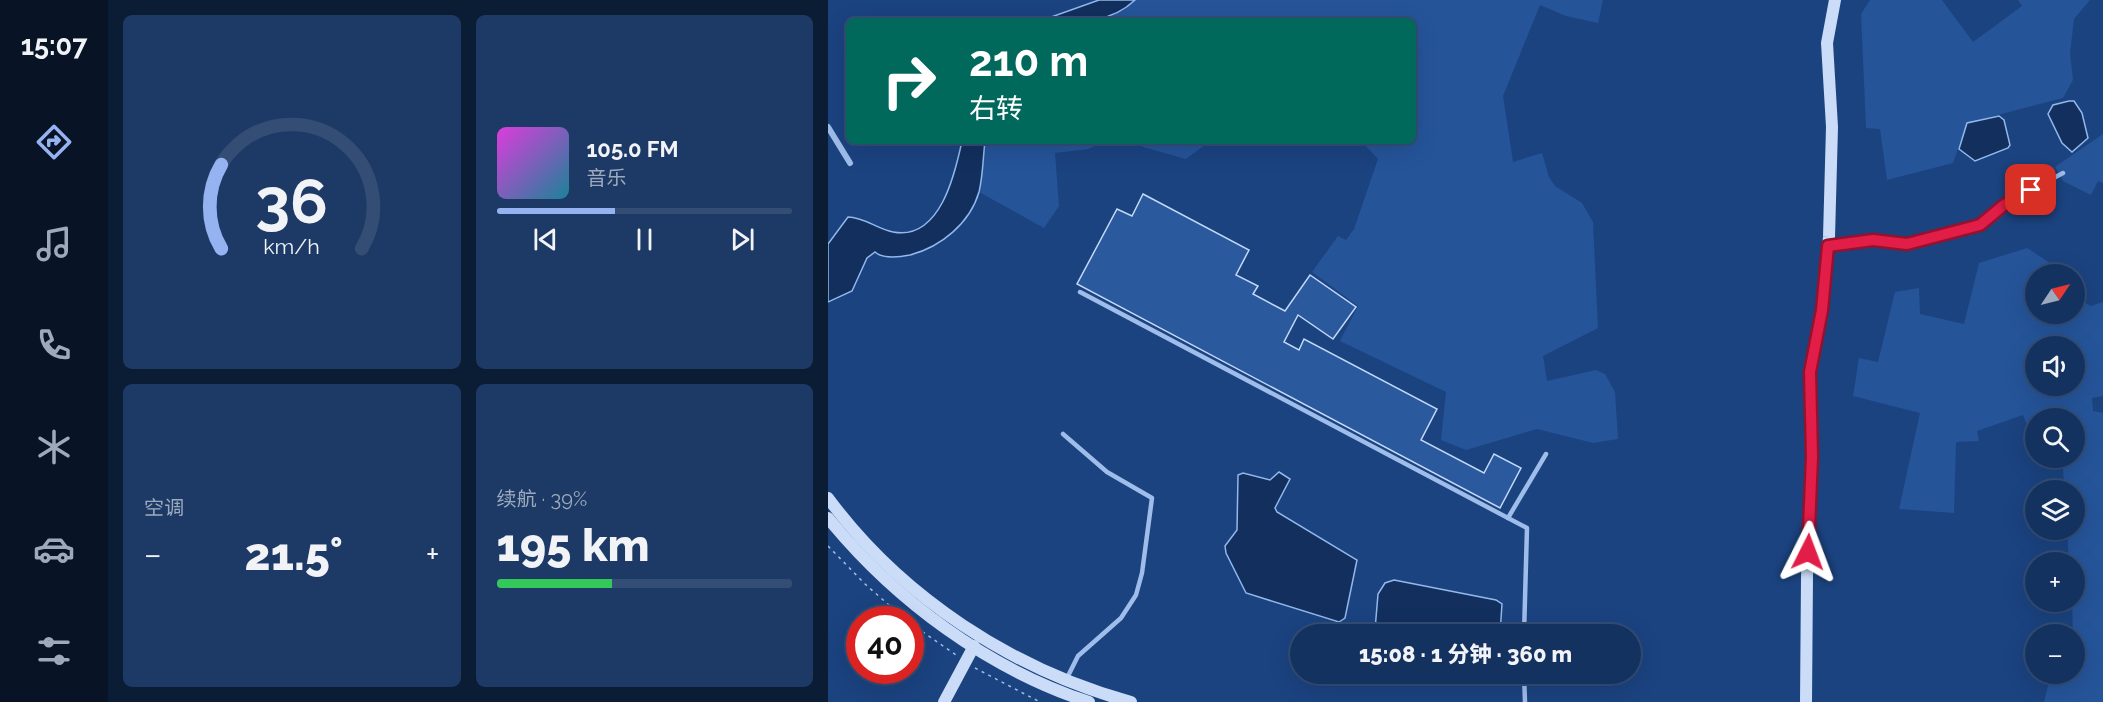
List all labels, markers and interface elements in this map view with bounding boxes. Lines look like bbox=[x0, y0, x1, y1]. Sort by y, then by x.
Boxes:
text: 15:07 bbox=[21, 30, 87, 61]
text: 210 m bbox=[969, 37, 1088, 86]
icon: right bbox=[870, 42, 948, 120]
text: 右转 bbox=[969, 93, 1023, 124]
icon: directions bbox=[33, 121, 75, 163]
text: 105.0 FM bbox=[587, 136, 678, 162]
text: 36 bbox=[255, 164, 328, 238]
pin bbox=[2005, 164, 2056, 215]
text: 音乐 bbox=[587, 166, 627, 190]
icon: arrive bbox=[2014, 173, 2047, 206]
icon: music bbox=[33, 223, 75, 265]
icon: previous bbox=[529, 223, 562, 256]
icon: pause bbox=[628, 223, 661, 256]
icon: next bbox=[726, 223, 759, 256]
text: km/h bbox=[263, 234, 320, 259]
north arrow bbox=[2025, 264, 2085, 324]
map controls bbox=[2025, 264, 2085, 684]
icon: phone bbox=[33, 324, 75, 366]
button: sound bbox=[2025, 336, 2085, 396]
button: search bbox=[2025, 408, 2085, 468]
icon: climate bbox=[33, 426, 75, 468]
button: layers bbox=[2025, 480, 2085, 540]
text: 续航 · 39% bbox=[497, 487, 587, 511]
text: 空调 bbox=[144, 496, 184, 520]
text: 195 km bbox=[497, 519, 650, 572]
position arrow bbox=[1776, 520, 1840, 584]
icon: car bbox=[33, 528, 75, 570]
text: 21.5° bbox=[245, 528, 343, 581]
text: − bbox=[144, 535, 162, 574]
text: + bbox=[426, 535, 439, 574]
button: + bbox=[2025, 552, 2085, 612]
speed limit sign: 40 bbox=[846, 606, 924, 684]
button: − bbox=[2025, 624, 2085, 684]
icon: filters bbox=[33, 630, 75, 672]
text: 15:08 · 1 分钟 · 360 m bbox=[1359, 641, 1572, 667]

